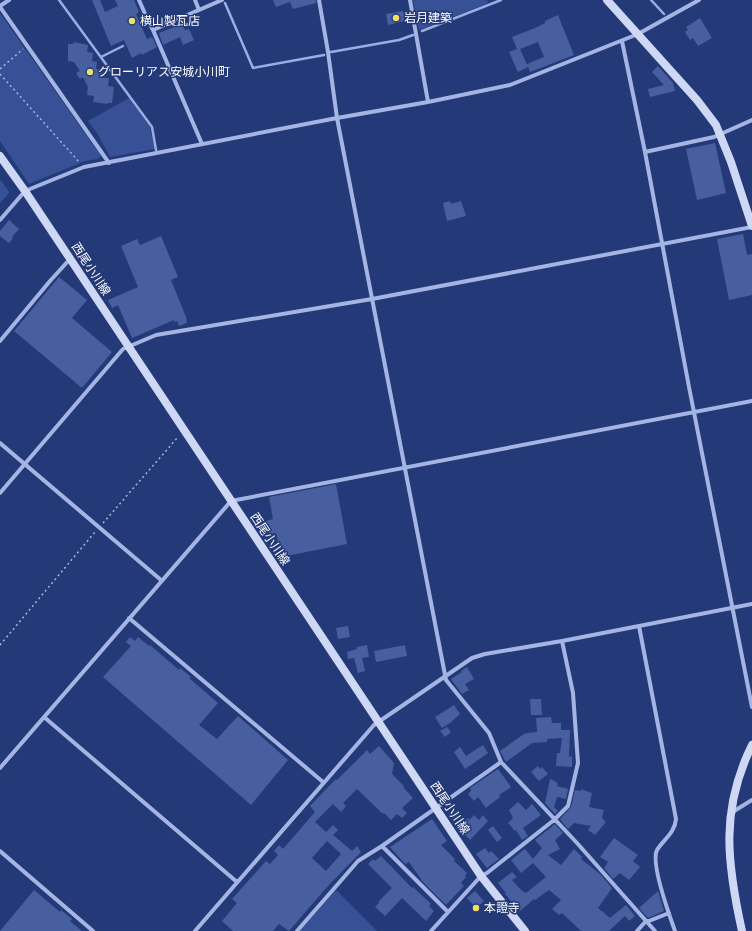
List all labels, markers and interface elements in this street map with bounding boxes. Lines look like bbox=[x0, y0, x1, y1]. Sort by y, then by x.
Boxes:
place label: 岩月建築 bbox=[404, 10, 452, 24]
place label: 横山製瓦店 bbox=[140, 13, 200, 27]
marker: 岩月建築 bbox=[391, 13, 401, 23]
marker: 横山製瓦店 bbox=[127, 16, 137, 26]
place label: グローリアス安城小川町 bbox=[98, 64, 230, 78]
marker: グローリアス安城小川町 bbox=[85, 67, 95, 77]
street label: 西尾小川線 bbox=[70, 239, 114, 297]
street label: 西尾小川線 bbox=[248, 510, 293, 567]
street label: 西尾小川線 bbox=[428, 779, 473, 836]
place label: 本證寺 bbox=[484, 900, 520, 914]
marker: 本證寺 bbox=[471, 903, 481, 913]

